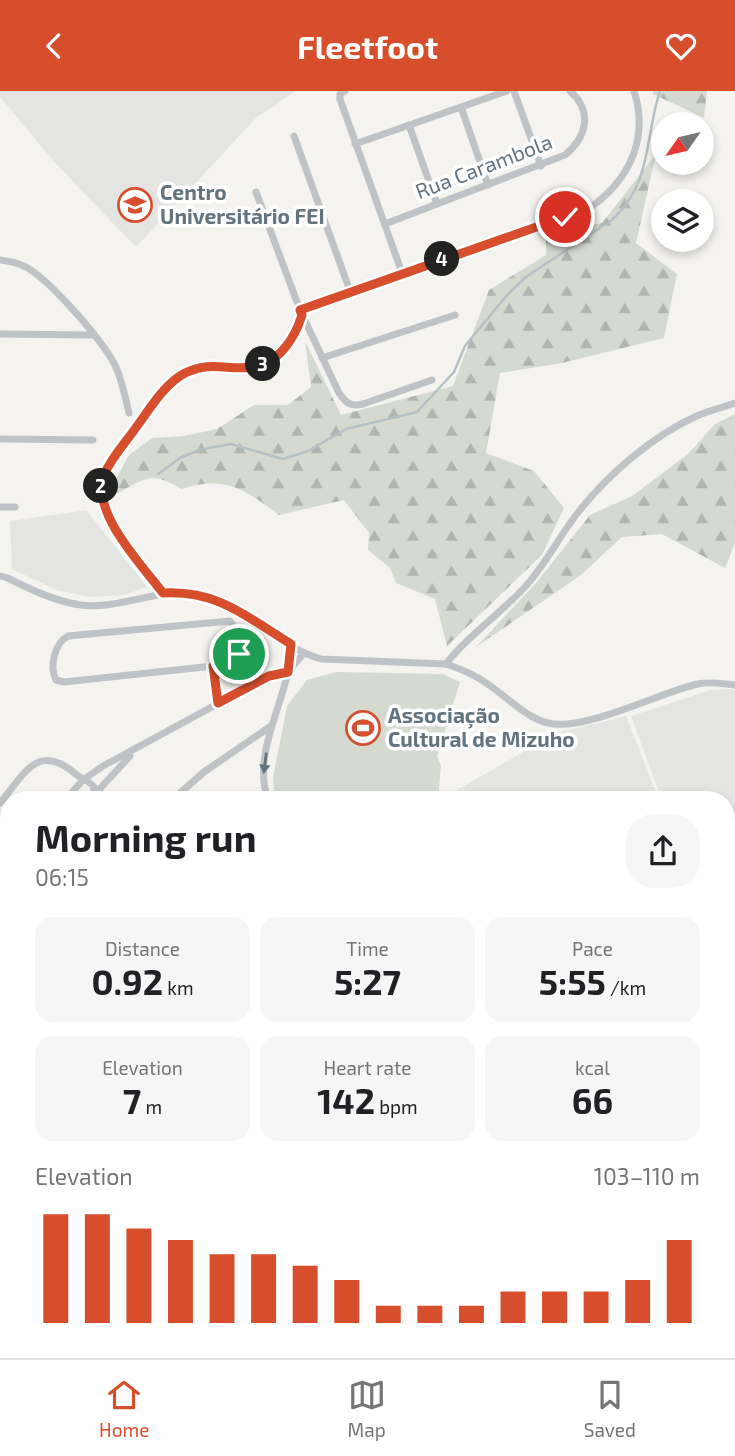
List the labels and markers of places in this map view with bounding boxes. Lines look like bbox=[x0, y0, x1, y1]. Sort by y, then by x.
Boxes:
place label: Centro Universitário FEI bbox=[160, 179, 325, 228]
school or university icon: Centro Universitário FEI bbox=[116, 186, 154, 224]
pin bbox=[535, 187, 595, 247]
pin: 4 bbox=[424, 241, 460, 277]
pin: 3 bbox=[246, 347, 280, 381]
pin: 2 bbox=[84, 469, 119, 503]
pin bbox=[209, 624, 269, 684]
place label: Associação Cultural de Mizuho bbox=[388, 702, 575, 751]
sports icon: Associação Cultural de Mizuho bbox=[344, 709, 382, 747]

